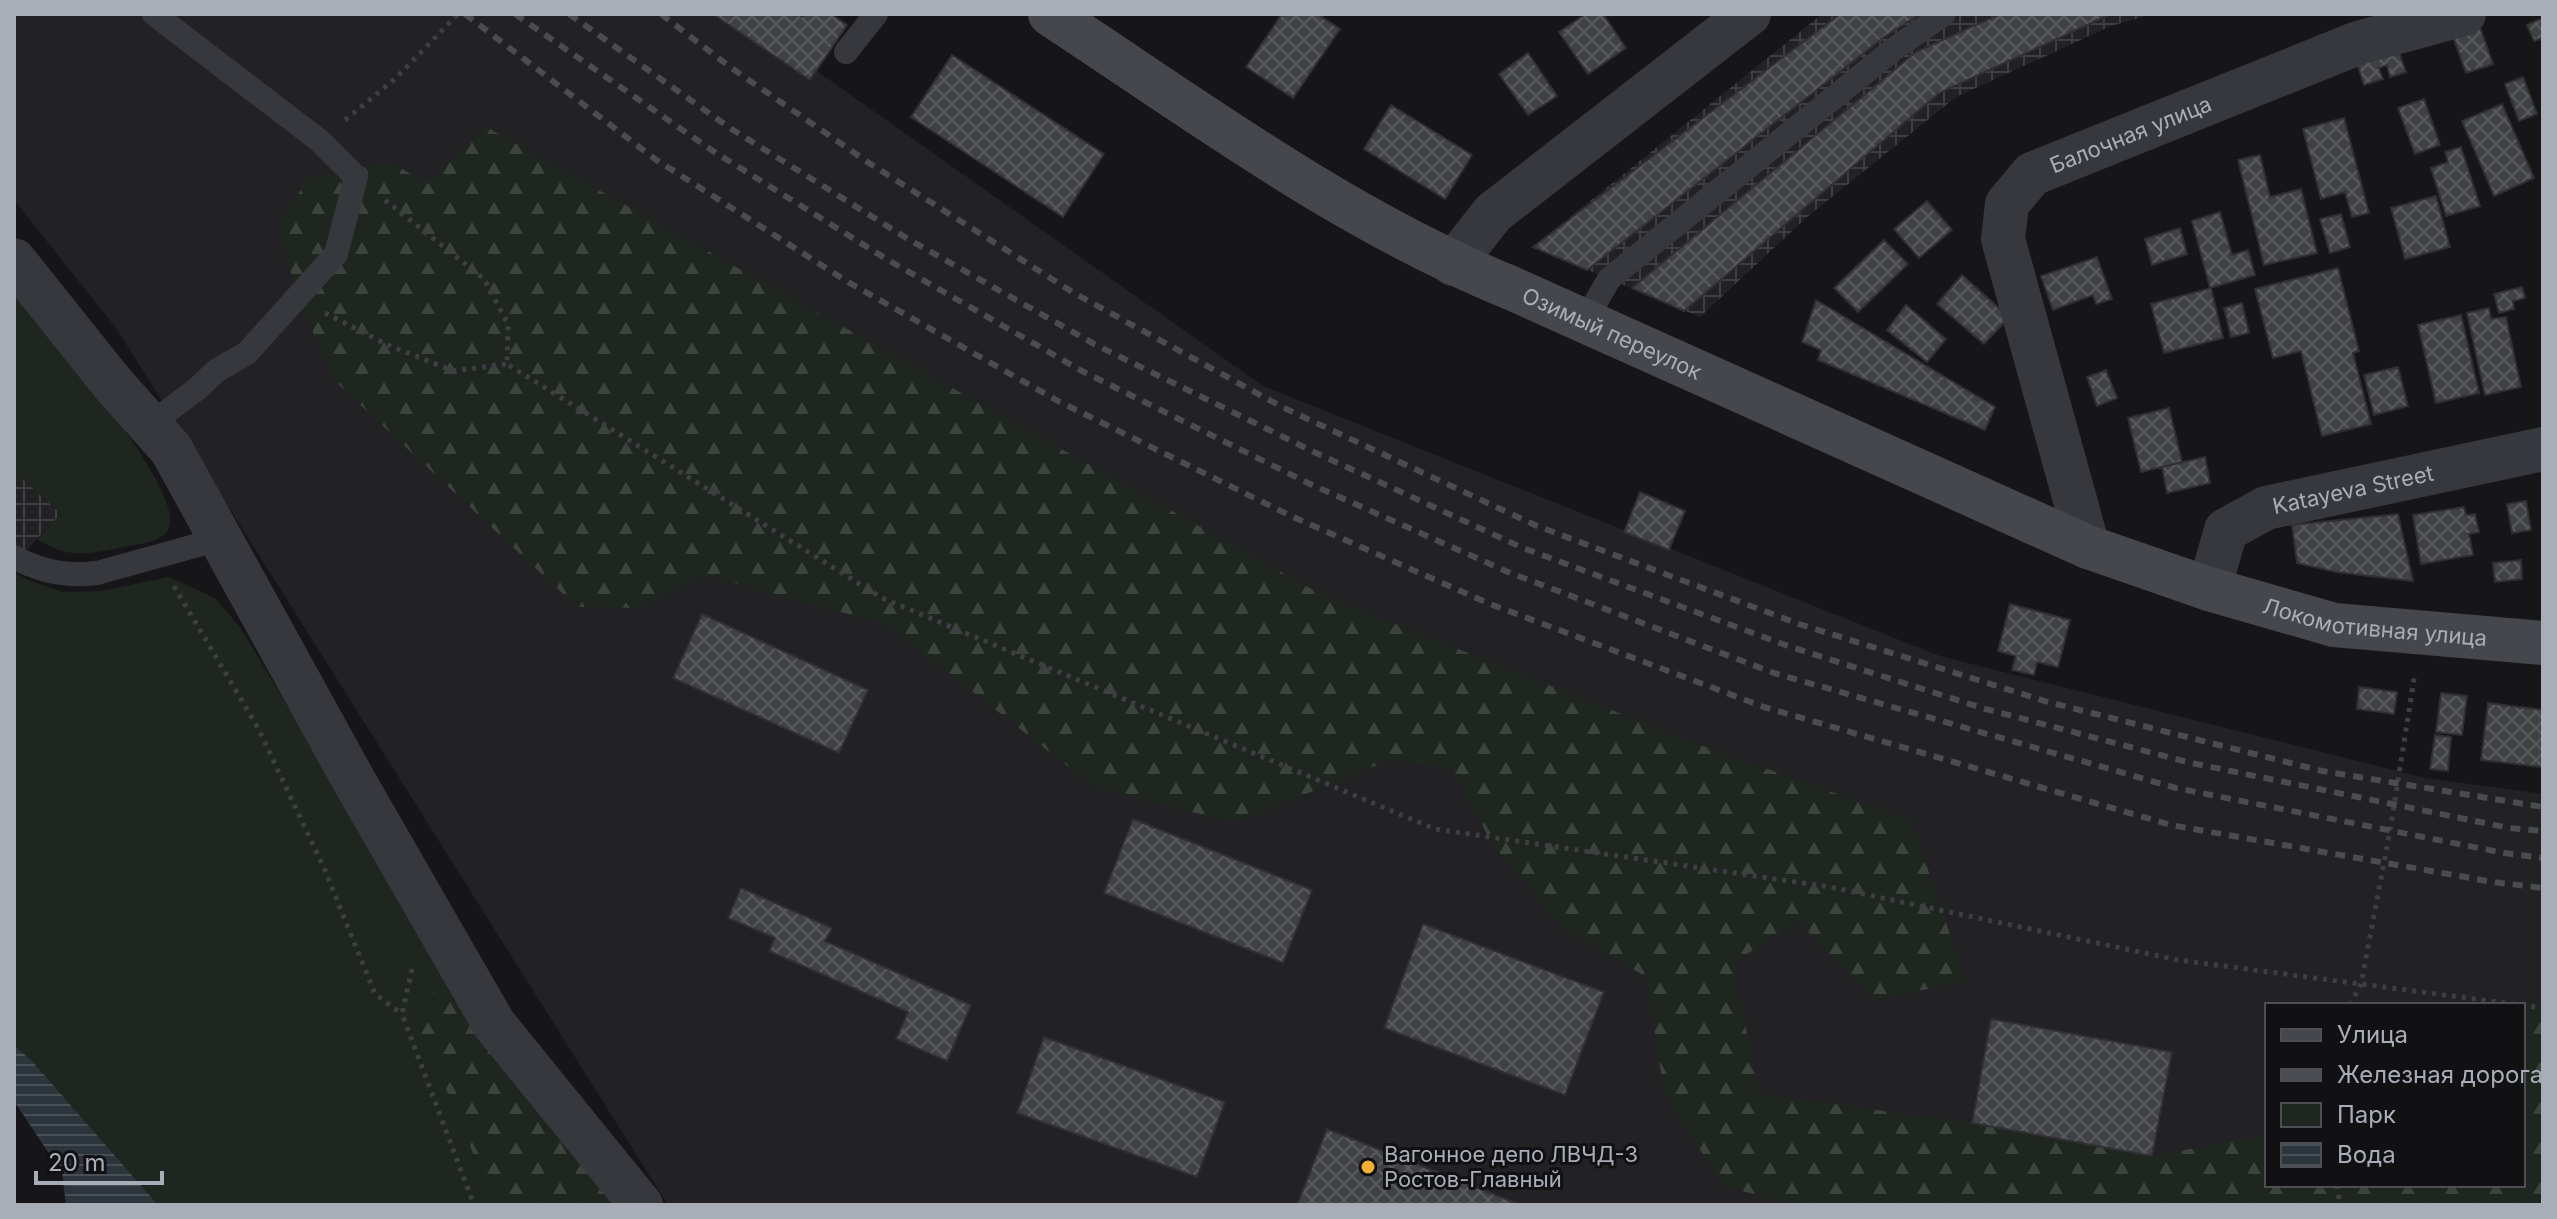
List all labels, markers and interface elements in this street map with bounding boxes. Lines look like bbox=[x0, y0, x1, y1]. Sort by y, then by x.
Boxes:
street label: Балочная улица bbox=[2046, 90, 2215, 178]
street label: Озимый переулок bbox=[1518, 282, 1706, 385]
street label: Katayeva Street bbox=[2270, 460, 2436, 519]
street label: Локомотивная улица bbox=[2260, 592, 2488, 651]
legend bbox=[2265, 1003, 2525, 1187]
text: Улица bbox=[2337, 1020, 2408, 1049]
text: Железная дорога bbox=[2337, 1060, 2543, 1089]
text: Парк bbox=[2337, 1100, 2396, 1129]
scale bar bbox=[36, 1135, 162, 1185]
text: Вода bbox=[2337, 1140, 2396, 1169]
place label: Вагонное депо ЛВЧД-3 Ростов-Главный bbox=[1384, 1141, 1638, 1192]
text: 20 m bbox=[48, 1148, 106, 1177]
marker: Вагонное депо ЛВЧД-3 Ростов-Главный bbox=[1359, 1158, 1377, 1176]

